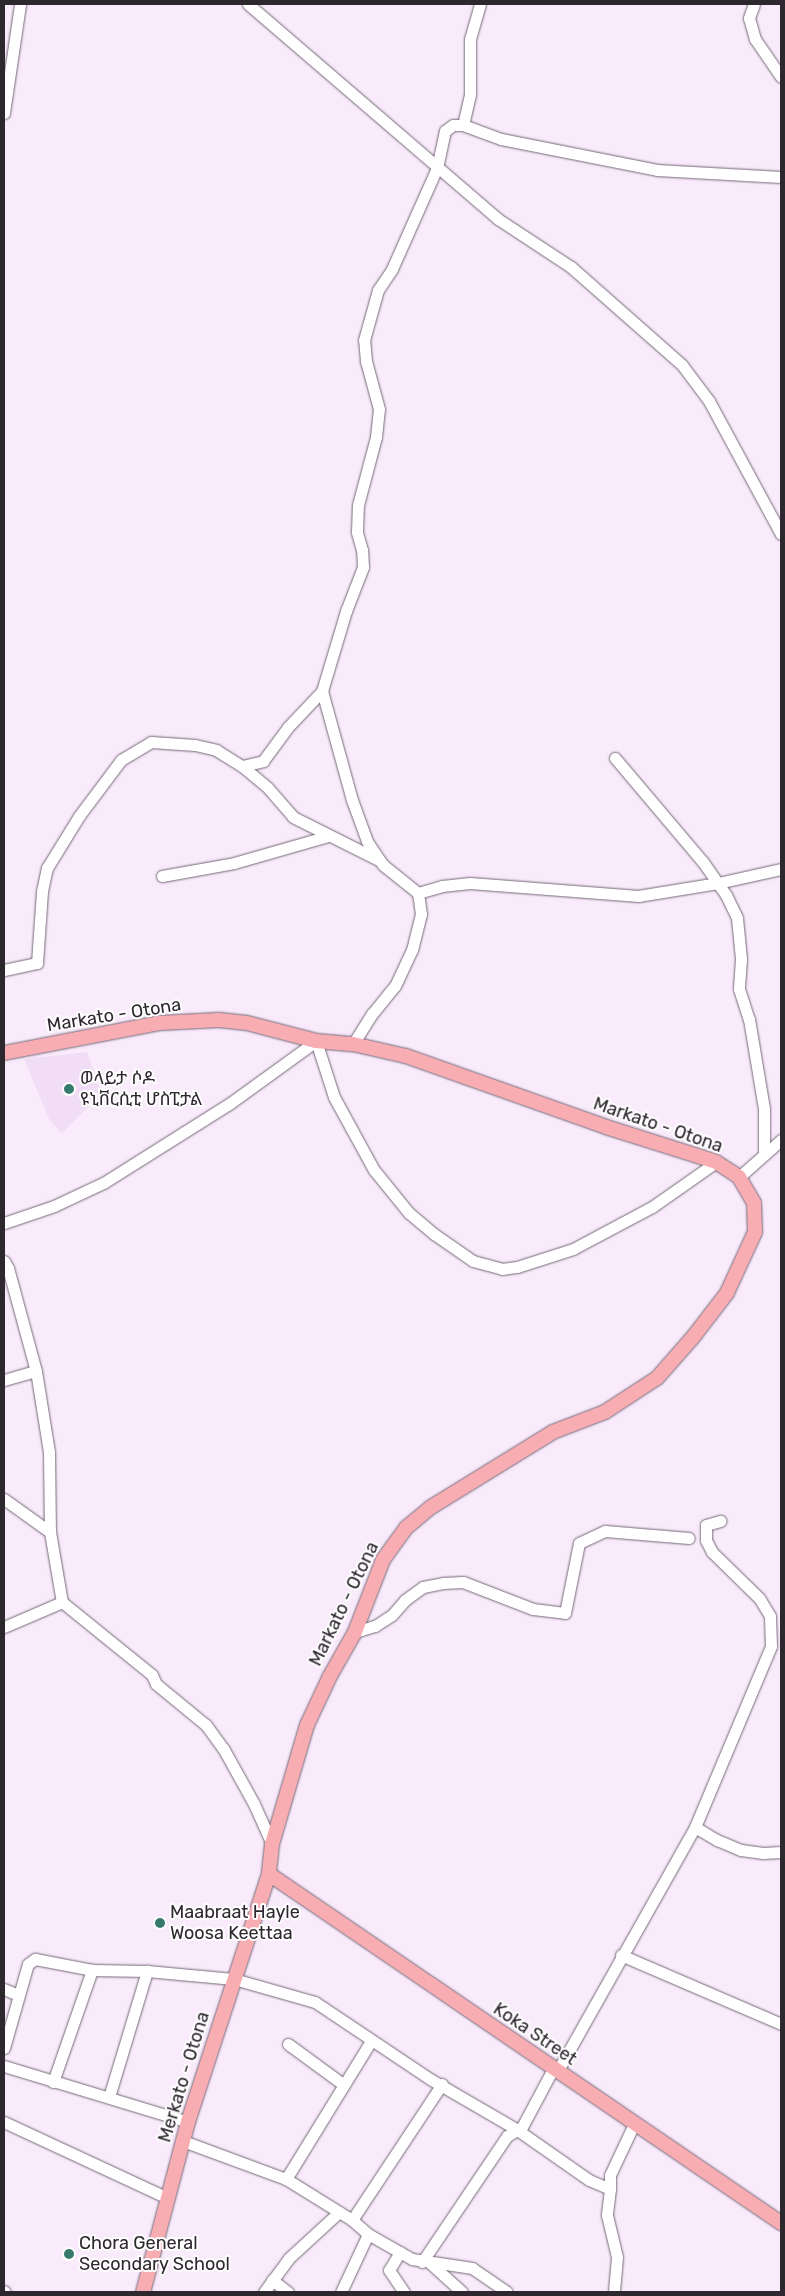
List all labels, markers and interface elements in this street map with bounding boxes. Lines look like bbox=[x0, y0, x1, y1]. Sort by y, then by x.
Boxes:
street label: Markato - Otona bbox=[45, 994, 183, 1036]
place label: ወላይታ ሶዶ ዩኒቨርሲቲ ሆስፒታል bbox=[80, 1068, 202, 1110]
marker: ወላይታ ሶዶ ዩኒቨርሲቲ ሆስፒታል bbox=[62, 1082, 76, 1096]
street label: Markato - Otona bbox=[591, 1093, 725, 1157]
street label: Markato - Otona bbox=[305, 1538, 383, 1670]
place label: Maabraat Hayle Woosa Keettaa bbox=[170, 1902, 300, 1945]
marker: Maabraat Hayle Woosa Keettaa bbox=[154, 1917, 166, 1929]
street label: Koka Street bbox=[489, 1998, 581, 2070]
street label: Merkato - Otona bbox=[154, 2009, 214, 2145]
place label: Chora General Secondary School bbox=[79, 2233, 230, 2276]
marker: Chora General Secondary School bbox=[63, 2248, 75, 2260]

